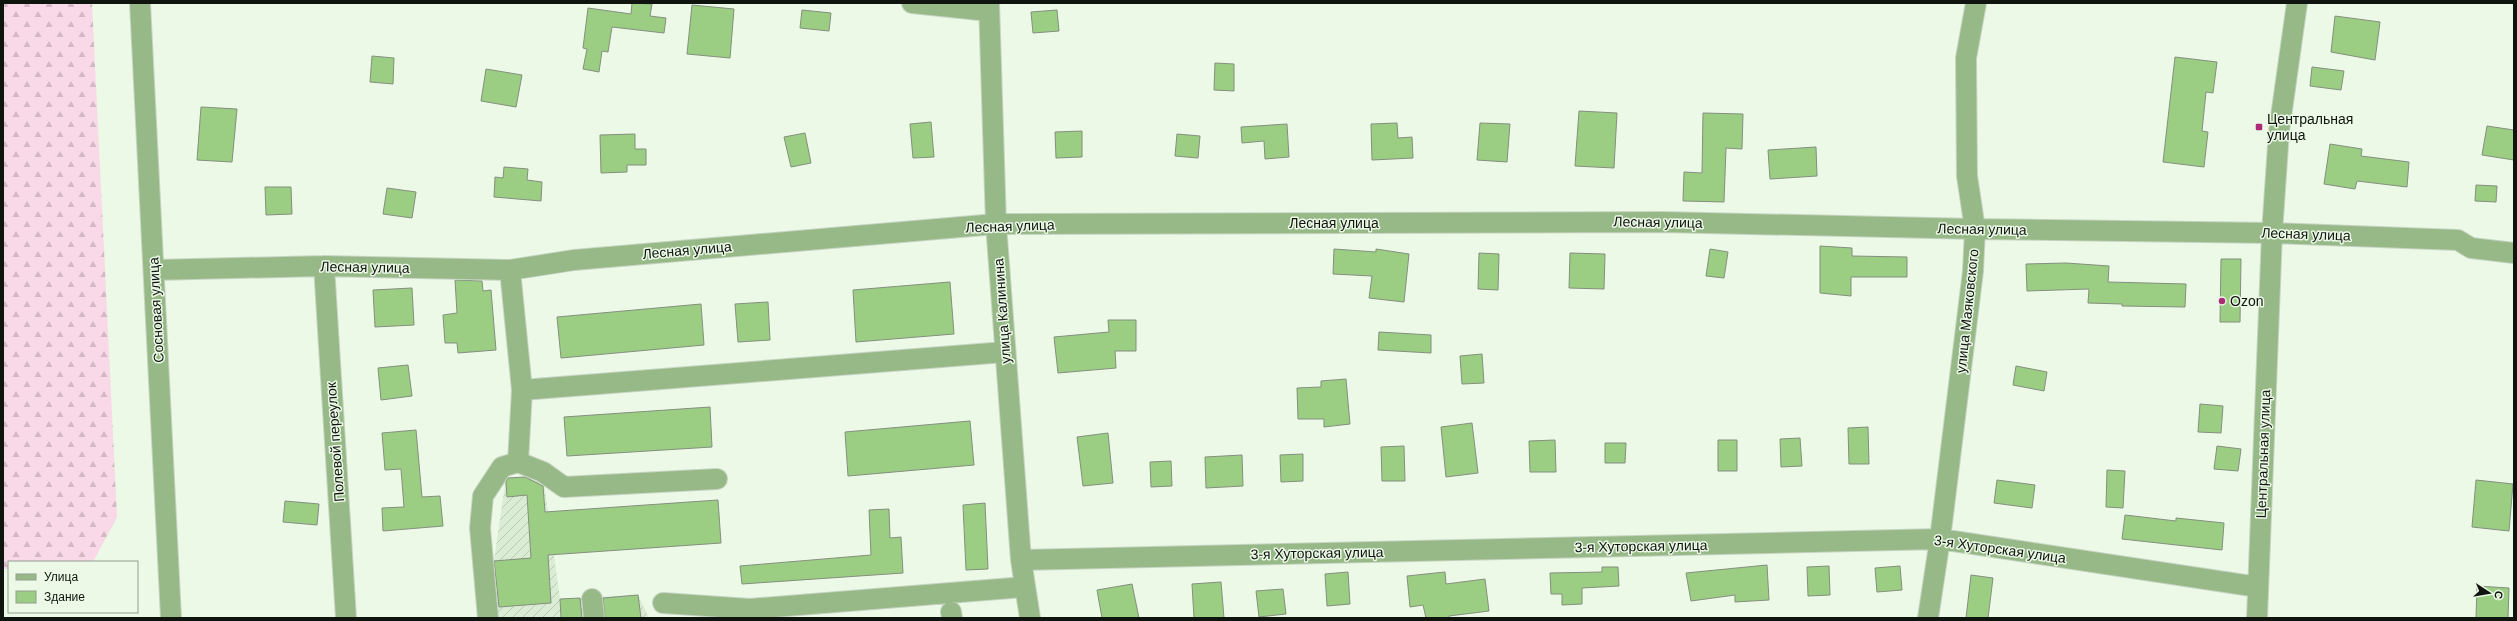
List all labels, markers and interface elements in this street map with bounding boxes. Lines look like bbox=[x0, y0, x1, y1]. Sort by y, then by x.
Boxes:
place label: Центральная улица bbox=[2267, 111, 2353, 143]
marker: Центральная улица bbox=[2254, 122, 2264, 132]
street label: Лесная улица bbox=[1613, 213, 1703, 231]
street label: Лесная улица bbox=[1289, 215, 1379, 231]
street label: Лесная улица bbox=[965, 216, 1055, 236]
street label: Лесная улица bbox=[1937, 220, 2027, 238]
street label: Лесная улица bbox=[2261, 224, 2351, 244]
street label: Лесная улица bbox=[642, 238, 732, 262]
street label: улица Маяковского bbox=[1953, 248, 1981, 374]
street label: Сосновая улица bbox=[145, 257, 167, 363]
street label: Лесная улица bbox=[320, 258, 410, 276]
street label: улица Калинина bbox=[990, 258, 1014, 364]
place label: Ozon bbox=[2230, 293, 2263, 309]
marker: Ozon bbox=[2217, 296, 2227, 306]
street label: Полевой переулок bbox=[323, 381, 347, 502]
street label: Центральная улица bbox=[2253, 389, 2273, 519]
street label: 3-я Хуторская улица bbox=[1933, 532, 2067, 566]
street label: 3-я Хуторская улица bbox=[1574, 537, 1708, 555]
street label: 3-я Хуторская улица bbox=[1250, 544, 1384, 562]
legend bbox=[8, 561, 138, 613]
text: Улица bbox=[44, 570, 78, 584]
north arrow bbox=[2469, 573, 2509, 613]
text: Здание bbox=[44, 590, 85, 604]
text: С bbox=[2492, 590, 2505, 600]

